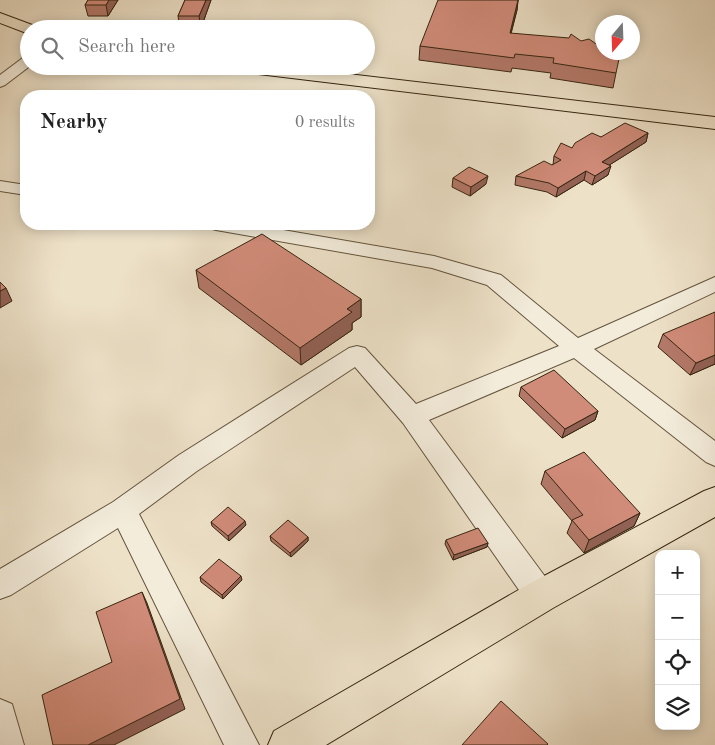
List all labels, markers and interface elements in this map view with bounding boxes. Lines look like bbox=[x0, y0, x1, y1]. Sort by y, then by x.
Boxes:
north arrow bbox=[595, 15, 640, 60]
search box bbox=[20, 20, 375, 75]
icon: search bbox=[38, 34, 66, 62]
text: Search here bbox=[78, 38, 175, 57]
text: Nearby bbox=[40, 112, 108, 133]
text: 0 results bbox=[295, 115, 355, 131]
map controls bbox=[655, 550, 700, 730]
button: + bbox=[655, 550, 700, 595]
button: − bbox=[655, 595, 700, 640]
button: locate bbox=[655, 640, 700, 685]
button: layers bbox=[655, 685, 700, 730]

